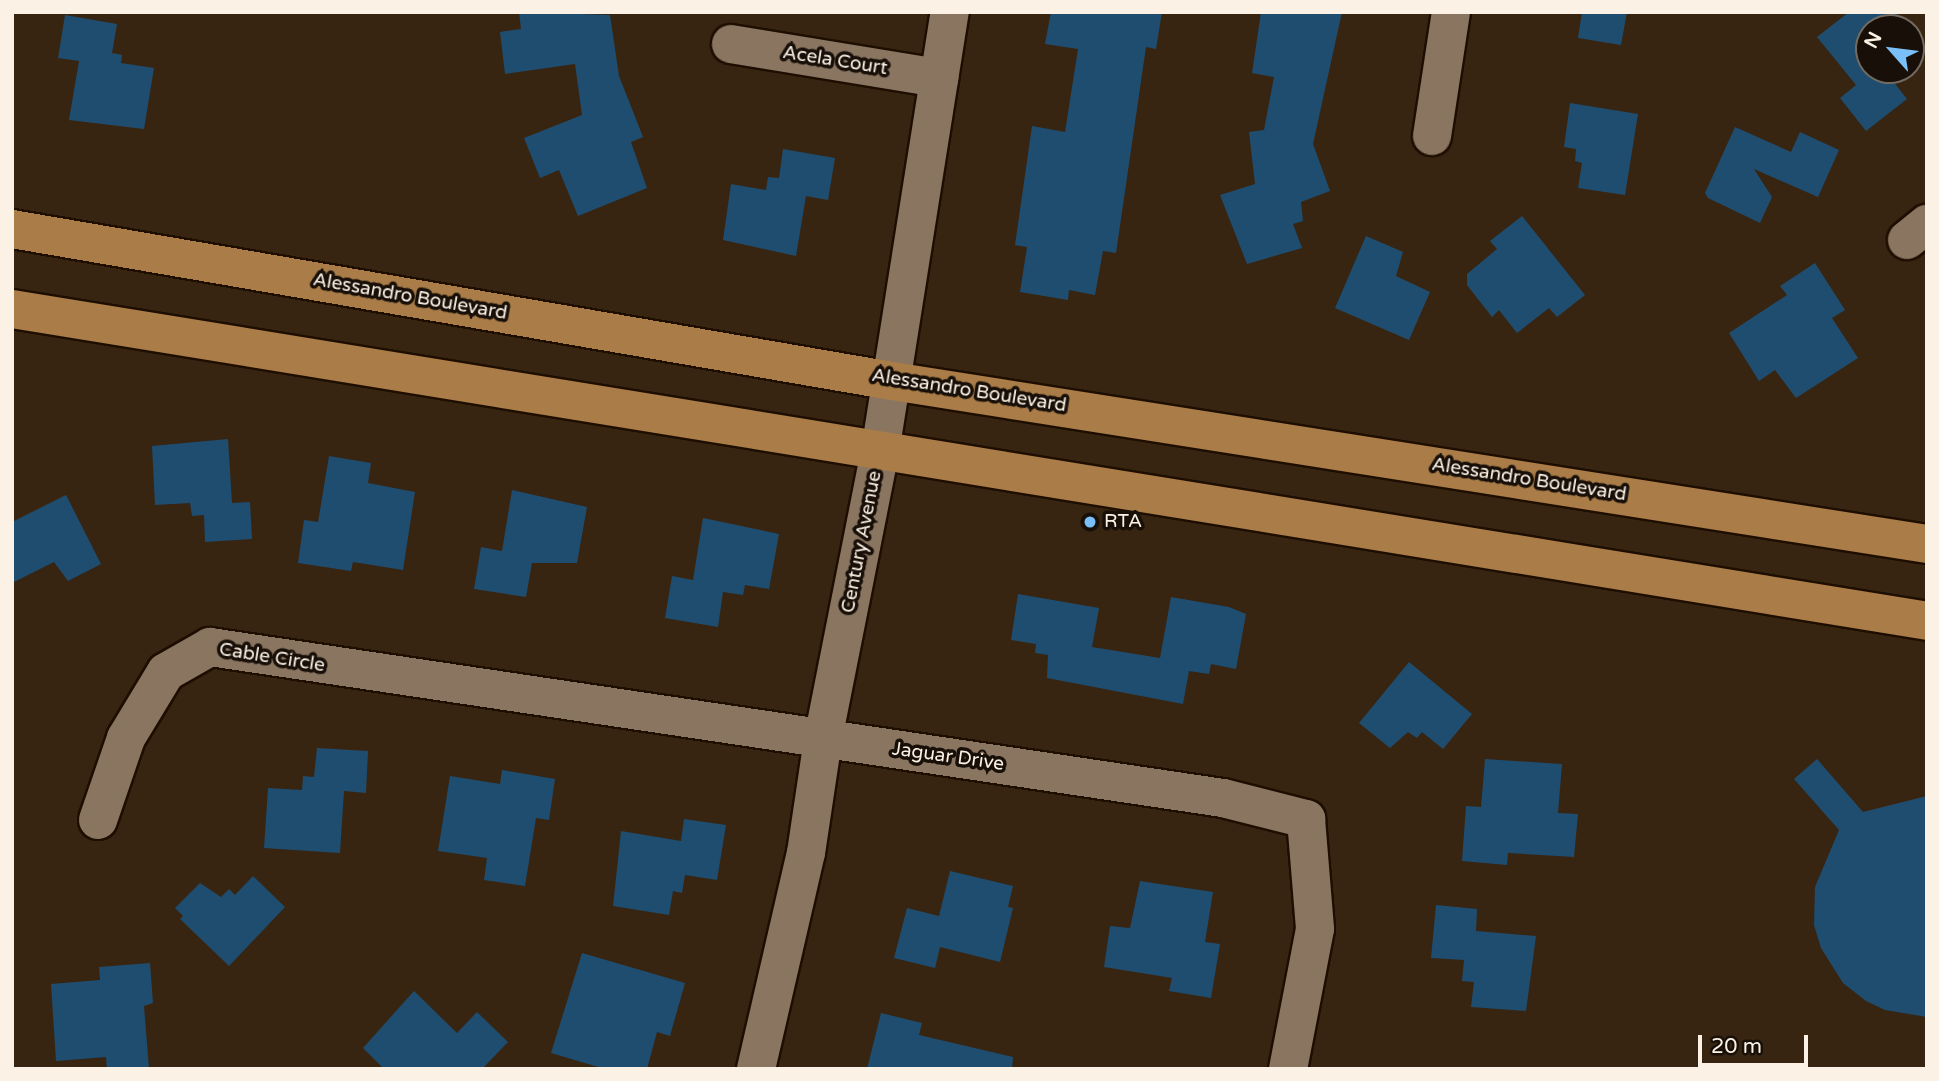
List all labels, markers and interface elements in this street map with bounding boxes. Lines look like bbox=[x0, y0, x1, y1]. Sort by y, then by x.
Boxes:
north arrow bbox=[1855, 14, 1925, 84]
text: N bbox=[1860, 28, 1887, 52]
street label: Acela Court bbox=[781, 41, 889, 81]
street label: Alessandro Boulevard bbox=[311, 269, 509, 325]
street label: Alessandro Boulevard bbox=[870, 364, 1068, 418]
street label: Alessandro Boulevard bbox=[1430, 453, 1628, 507]
street label: Century Avenue bbox=[837, 469, 887, 615]
place label: RTA bbox=[1104, 511, 1142, 533]
marker: RTA bbox=[1082, 514, 1098, 530]
street label: Cable Circle bbox=[217, 638, 327, 678]
street label: Jaguar Drive bbox=[891, 738, 1005, 776]
scale bar bbox=[1701, 1021, 1811, 1066]
text: 20 m bbox=[1711, 1034, 1762, 1059]

